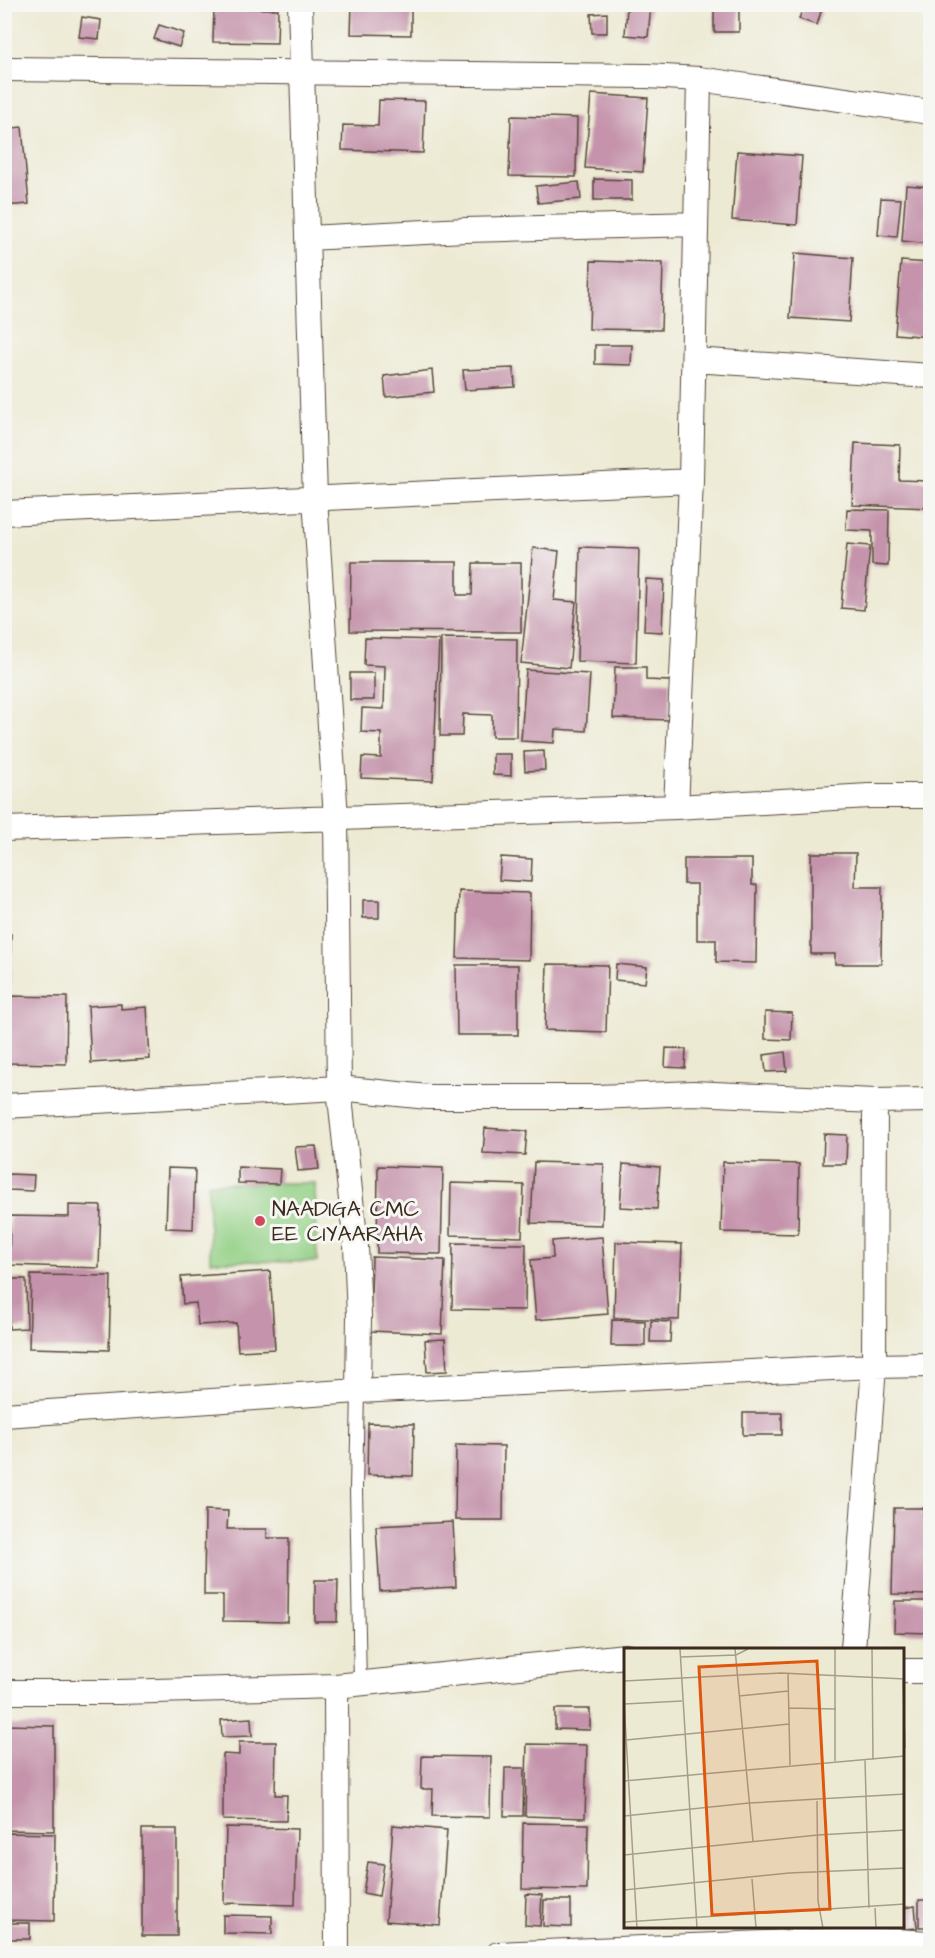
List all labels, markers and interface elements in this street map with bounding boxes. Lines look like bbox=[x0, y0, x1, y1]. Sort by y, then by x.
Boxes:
place label: NAADIGA CMC EE CIYAARAHA bbox=[272, 1194, 423, 1250]
marker: NAADIGA CMC EE CIYAARAHA bbox=[253, 1214, 267, 1228]
inset map bbox=[624, 1648, 905, 1928]

